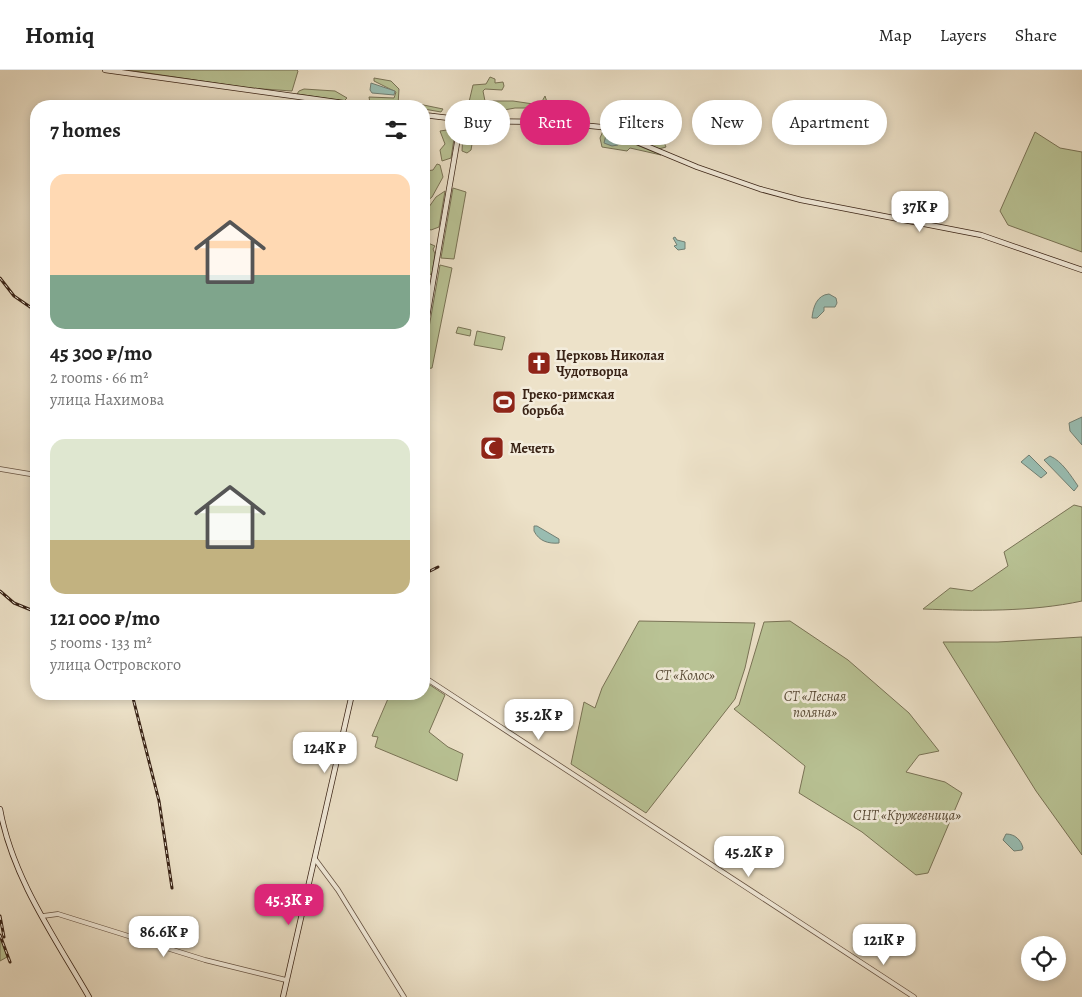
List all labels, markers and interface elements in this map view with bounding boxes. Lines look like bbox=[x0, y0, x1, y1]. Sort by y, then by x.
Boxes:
text: Homiq bbox=[25, 19, 94, 51]
text: Map bbox=[879, 23, 912, 47]
text: Layers bbox=[940, 23, 987, 47]
text: Share bbox=[1015, 23, 1057, 47]
chip: Buy bbox=[445, 100, 510, 145]
chip: Rent bbox=[520, 100, 590, 145]
chip: Filters bbox=[600, 100, 682, 145]
chip: New bbox=[692, 100, 762, 145]
chip: Apartment bbox=[772, 100, 887, 145]
text: 7 homes bbox=[50, 116, 121, 144]
icon: filters bbox=[382, 116, 410, 144]
pin: 37K ₽ bbox=[885, 190, 955, 233]
text: 37K ₽ bbox=[902, 196, 938, 218]
icon: home bbox=[185, 207, 275, 297]
text: 45 300 ₽/mo bbox=[50, 339, 152, 367]
place label: Церковь Николая Чудотворца bbox=[556, 346, 664, 381]
church icon: Церковь Николая Чудотворца bbox=[526, 350, 552, 376]
text: 2 rooms · 66 m² bbox=[50, 367, 148, 389]
place label: Греко-римская борьба bbox=[522, 385, 614, 420]
text: улица Нахимова bbox=[50, 389, 164, 411]
sports icon: Греко-римская борьба bbox=[491, 389, 517, 415]
mosque icon: Мечеть bbox=[479, 435, 505, 461]
place label: Мечеть bbox=[510, 439, 555, 458]
icon: home bbox=[185, 472, 275, 562]
text: 121 000 ₽/mo bbox=[50, 604, 160, 632]
text: 5 rooms · 133 m² bbox=[50, 632, 152, 654]
text: улица Островского bbox=[50, 654, 181, 676]
park label: СТ «Колос» bbox=[655, 666, 715, 685]
park label: СТ «Лесная поляна» bbox=[784, 687, 846, 722]
pin: 35.2K ₽ bbox=[493, 698, 585, 741]
text: 35.2K ₽ bbox=[515, 704, 563, 726]
pin: 124K ₽ bbox=[284, 732, 366, 774]
text: 124K ₽ bbox=[304, 737, 346, 759]
park label: СНТ «Кружевница» bbox=[853, 806, 961, 825]
pin: 45.2K ₽ bbox=[703, 836, 795, 878]
text: 45.2K ₽ bbox=[725, 841, 773, 863]
pin: 45.3K ₽ bbox=[243, 884, 335, 926]
text: 45.3K ₽ bbox=[265, 889, 313, 911]
pin: 86.6K ₽ bbox=[118, 916, 210, 958]
text: 86.6K ₽ bbox=[140, 921, 188, 943]
pin: 121K ₽ bbox=[843, 924, 925, 966]
text: 121K ₽ bbox=[864, 929, 904, 951]
map controls bbox=[1021, 936, 1066, 981]
button: locate bbox=[1021, 936, 1066, 981]

